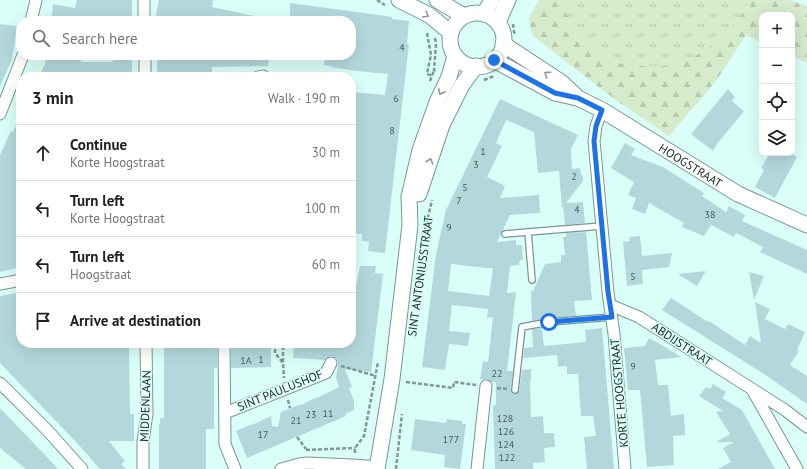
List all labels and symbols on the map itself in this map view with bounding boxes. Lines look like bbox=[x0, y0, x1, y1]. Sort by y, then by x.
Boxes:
one-way arrow bbox=[422, 10, 429, 17]
house number: 4 bbox=[399, 41, 405, 54]
route end bbox=[485, 51, 503, 69]
one-way arrow bbox=[545, 71, 552, 78]
one-way arrow bbox=[438, 88, 446, 95]
house number: 6 bbox=[393, 92, 399, 105]
house number: 8 bbox=[389, 124, 395, 137]
street label: HOOGSTRAAT bbox=[656, 140, 726, 190]
house number: 1 bbox=[480, 145, 486, 158]
one-way arrow bbox=[425, 158, 433, 165]
house number: 3 bbox=[473, 158, 479, 171]
house number: 2 bbox=[571, 170, 577, 183]
house number: 5 bbox=[462, 181, 468, 194]
house number: 7 bbox=[456, 194, 462, 207]
house number: 4 bbox=[574, 203, 580, 216]
house number: 38 bbox=[705, 208, 715, 221]
street label: SINT ANTONIUSSTRAAT bbox=[404, 214, 436, 337]
house number: 9 bbox=[446, 221, 452, 234]
house number: 5 bbox=[630, 270, 636, 283]
route start bbox=[540, 313, 558, 331]
street label: ABDIJSTRAAT bbox=[649, 319, 715, 369]
street label: KORTE HOOGSTRAAT bbox=[607, 338, 631, 448]
house number: 1 bbox=[258, 353, 264, 366]
house number: 1A bbox=[240, 354, 252, 367]
house number: 9 bbox=[630, 360, 636, 373]
street label: SINT PAULUSHOF bbox=[235, 366, 325, 414]
house number: 22 bbox=[492, 367, 502, 380]
street label: MIDDENLAAN bbox=[136, 370, 154, 442]
house number: 11 bbox=[323, 407, 333, 420]
house number: 23 bbox=[306, 408, 316, 421]
house number: 128 bbox=[497, 412, 513, 425]
house number: 21 bbox=[291, 414, 301, 427]
house number: 126 bbox=[498, 425, 514, 438]
house number: 17 bbox=[258, 428, 268, 441]
house number: 177 bbox=[443, 433, 459, 446]
house number: 124 bbox=[498, 438, 515, 451]
house number: 122 bbox=[499, 451, 515, 464]

